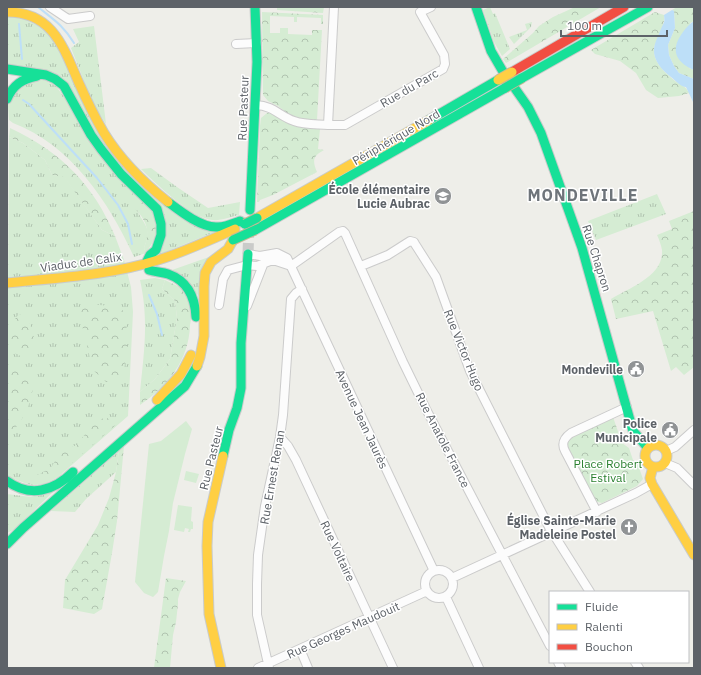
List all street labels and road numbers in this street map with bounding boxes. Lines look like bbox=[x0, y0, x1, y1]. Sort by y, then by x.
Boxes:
street label: Rue du Parc bbox=[377, 65, 441, 111]
street label: Rue Pasteur bbox=[234, 75, 252, 141]
street label: Périphérique Nord bbox=[350, 106, 442, 168]
street label: Rue Chapron bbox=[579, 223, 615, 293]
street label: Viaduc de Calix bbox=[39, 249, 123, 275]
street label: Rue Victor Hugo bbox=[441, 307, 487, 393]
street label: Avenue Jean Jaurès bbox=[332, 367, 392, 471]
street label: Rue Anatole France bbox=[412, 390, 474, 491]
street label: Rue Pasteur bbox=[196, 424, 226, 491]
street label: Rue Ernest Renan bbox=[256, 429, 288, 525]
street label: Rue Voltaire bbox=[317, 518, 359, 584]
street label: Rue Georges Maudouit bbox=[284, 598, 402, 662]

